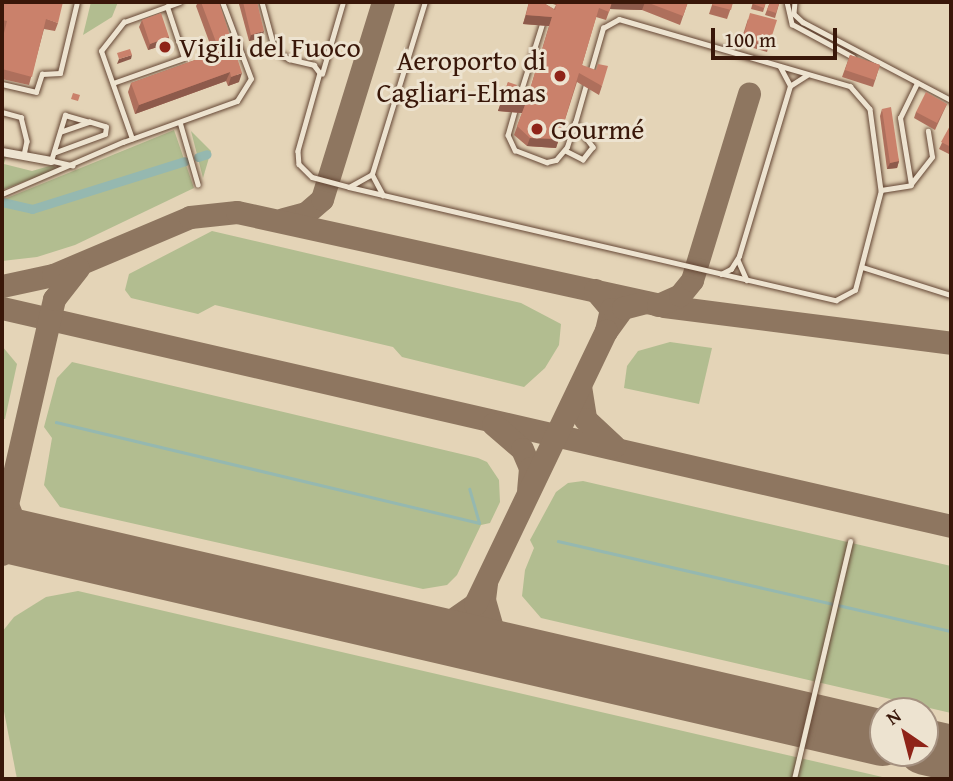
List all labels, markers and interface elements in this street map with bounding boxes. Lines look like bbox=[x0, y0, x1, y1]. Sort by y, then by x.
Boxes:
scale bar bbox=[715, 14, 841, 58]
text: 100 m bbox=[724, 24, 776, 55]
place label: Vigili del Fuoco bbox=[179, 30, 361, 64]
marker: Vigili del Fuoco bbox=[157, 39, 173, 55]
place label: Aeroporto di Cagliari-Elmas bbox=[376, 43, 546, 109]
marker: Aeroporto di Cagliari-Elmas bbox=[552, 68, 568, 84]
place label: Gourmé bbox=[551, 112, 644, 146]
marker: Gourmé bbox=[529, 121, 545, 137]
north arrow bbox=[869, 697, 939, 767]
text: N bbox=[880, 701, 906, 732]

